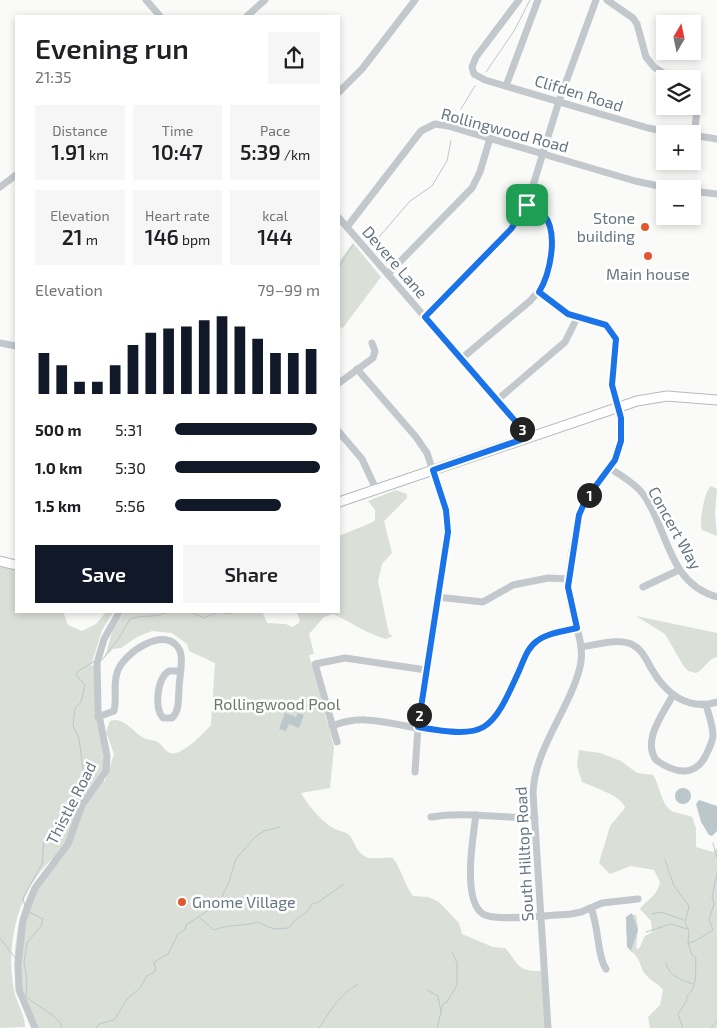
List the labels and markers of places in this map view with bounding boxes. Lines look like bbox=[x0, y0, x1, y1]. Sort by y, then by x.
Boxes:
pin bbox=[506, 184, 548, 226]
place label: Stone building bbox=[577, 208, 635, 245]
marker: Stone building bbox=[639, 221, 651, 233]
marker: Main house bbox=[642, 250, 654, 262]
place label: Main house bbox=[606, 264, 690, 283]
pin: 3 bbox=[510, 416, 534, 442]
pin: 1 bbox=[576, 482, 602, 508]
pin: 2 bbox=[406, 702, 432, 728]
place label: Gnome Village bbox=[192, 892, 296, 911]
marker: Gnome Village bbox=[176, 896, 188, 908]

